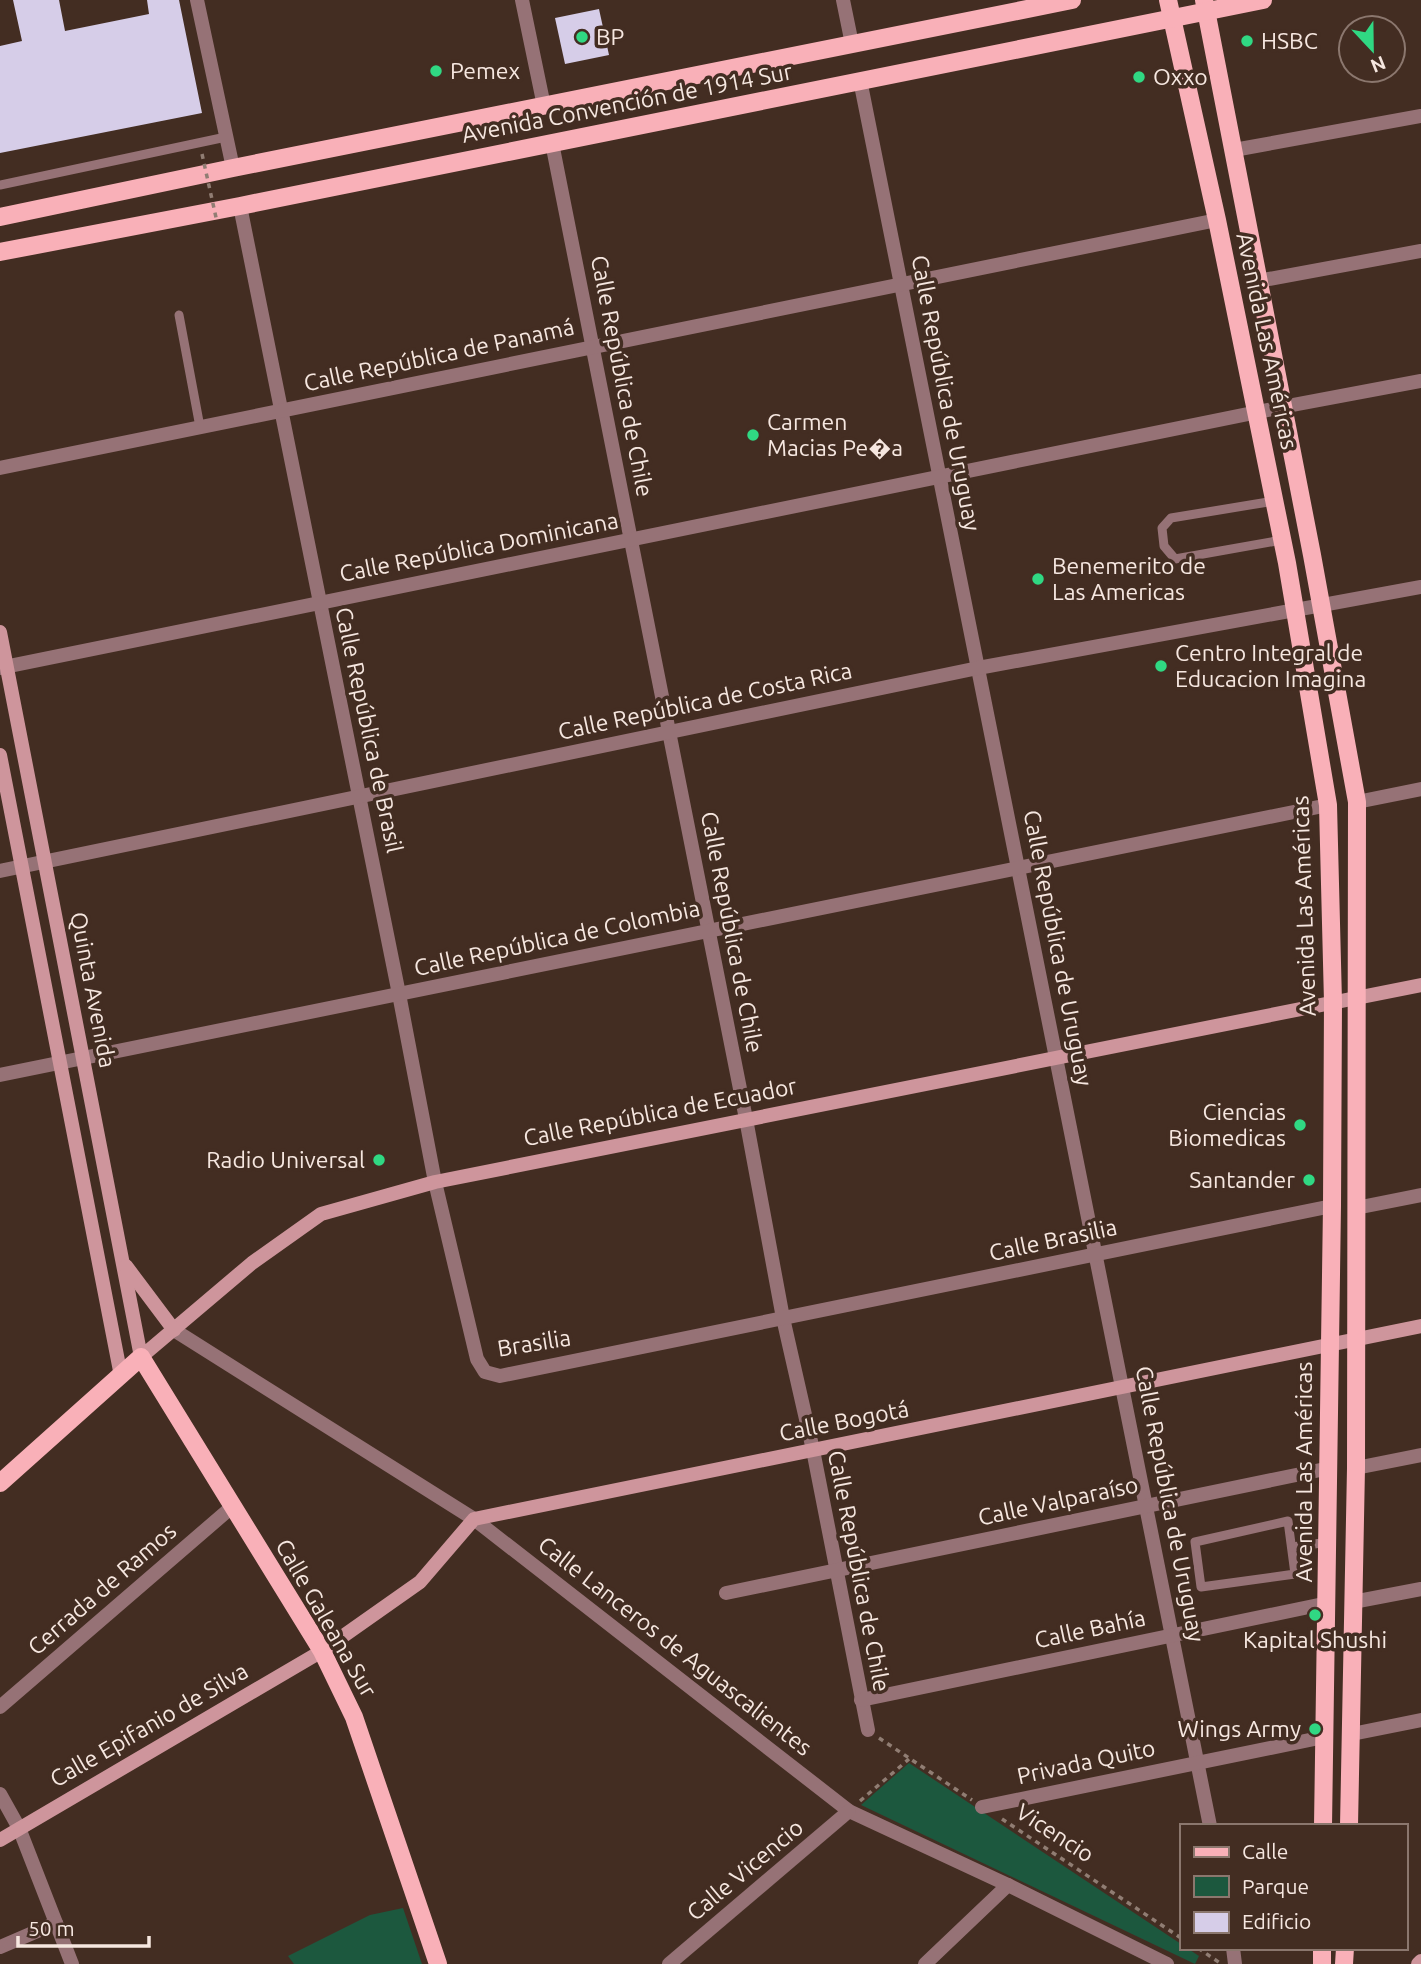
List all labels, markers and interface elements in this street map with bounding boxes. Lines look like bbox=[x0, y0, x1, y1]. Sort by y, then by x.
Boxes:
north arrow bbox=[1337, 14, 1407, 84]
place label: BP bbox=[596, 24, 624, 49]
place label: HSBC bbox=[1261, 28, 1318, 53]
marker: BP bbox=[574, 29, 590, 45]
marker: HSBC bbox=[1239, 33, 1255, 49]
text: N bbox=[1368, 52, 1389, 78]
place label: Pemex bbox=[450, 58, 521, 83]
street label: Avenida Convención de 1914 Sur bbox=[460, 58, 794, 147]
marker: Pemex bbox=[428, 63, 444, 79]
place label: Oxxo bbox=[1153, 64, 1208, 89]
marker: Oxxo bbox=[1131, 69, 1147, 85]
street label: Avenida Las Américas bbox=[1232, 230, 1303, 452]
street label: Calle República de Chile bbox=[587, 253, 658, 499]
street label: Calle República de Uruguay bbox=[907, 253, 986, 533]
street label: Calle República de Panamá bbox=[301, 314, 576, 395]
place label: Carmen Macias Pe�a bbox=[767, 409, 903, 460]
marker: Carmen Macias Pe�a bbox=[745, 427, 761, 443]
street label: Calle República Dominicana bbox=[337, 507, 620, 586]
place label: Benemerito de Las Americas bbox=[1052, 553, 1206, 604]
marker: Benemerito de Las Americas bbox=[1030, 571, 1046, 587]
street label: Calle República de Brasil bbox=[331, 605, 408, 855]
place label: Centro Integral de Educacion Imagina bbox=[1175, 640, 1366, 691]
street label: Calle República de Costa Rica bbox=[556, 657, 854, 744]
marker: Centro Integral de Educacion Imagina bbox=[1153, 658, 1169, 674]
street label: Avenida Las Américas bbox=[1287, 795, 1320, 1017]
street label: Calle República de Uruguay bbox=[1019, 808, 1098, 1088]
street label: Calle República de Chile bbox=[697, 809, 768, 1055]
street label: Calle República de Colombia bbox=[412, 895, 702, 980]
street label: Quinta Avenida bbox=[66, 910, 121, 1070]
street label: Calle República de Ecuador bbox=[521, 1073, 799, 1150]
place label: Ciencias Biomedicas bbox=[1168, 1099, 1286, 1150]
marker: Ciencias Biomedicas bbox=[1292, 1117, 1308, 1133]
place label: Radio Universal bbox=[206, 1147, 365, 1172]
marker: Radio Universal bbox=[371, 1152, 387, 1168]
place label: Santander bbox=[1189, 1167, 1295, 1192]
marker: Santander bbox=[1301, 1172, 1317, 1188]
street label: Calle Brasilia bbox=[987, 1214, 1119, 1265]
street label: Brasilia bbox=[495, 1324, 572, 1361]
street label: Avenida Las Américas bbox=[1291, 1362, 1316, 1582]
street label: Calle República de Uruguay bbox=[1131, 1364, 1210, 1644]
street label: Calle Bogotá bbox=[777, 1396, 911, 1445]
street label: Calle República de Chile bbox=[824, 1448, 895, 1694]
street label: Calle Valparaíso bbox=[976, 1471, 1140, 1530]
street label: Cerrada de Ramos bbox=[23, 1518, 181, 1660]
street label: Calle Lanceros de Aguascalientes bbox=[534, 1531, 817, 1760]
street label: Calle Galeana Sur bbox=[271, 1535, 382, 1701]
street label: Calle Bahía bbox=[1032, 1605, 1148, 1652]
marker: Kapital Shushi bbox=[1307, 1607, 1323, 1623]
place label: Kapital Shushi bbox=[1243, 1627, 1387, 1652]
street label: Calle Epifanio de Silva bbox=[46, 1658, 252, 1791]
place label: Wings Army bbox=[1177, 1716, 1301, 1741]
marker: Wings Army bbox=[1307, 1721, 1323, 1737]
street label: Privada Quito bbox=[1015, 1735, 1157, 1788]
street label: Vicencio bbox=[1012, 1798, 1099, 1867]
street label: Calle Vicencio bbox=[682, 1814, 808, 1925]
legend bbox=[1180, 1824, 1407, 1950]
text: Calle bbox=[1242, 1839, 1288, 1863]
text: Parque bbox=[1242, 1874, 1309, 1898]
scale bar bbox=[18, 1904, 149, 1948]
text: Edificio bbox=[1242, 1909, 1311, 1933]
text: 50 m bbox=[28, 1916, 75, 1940]

